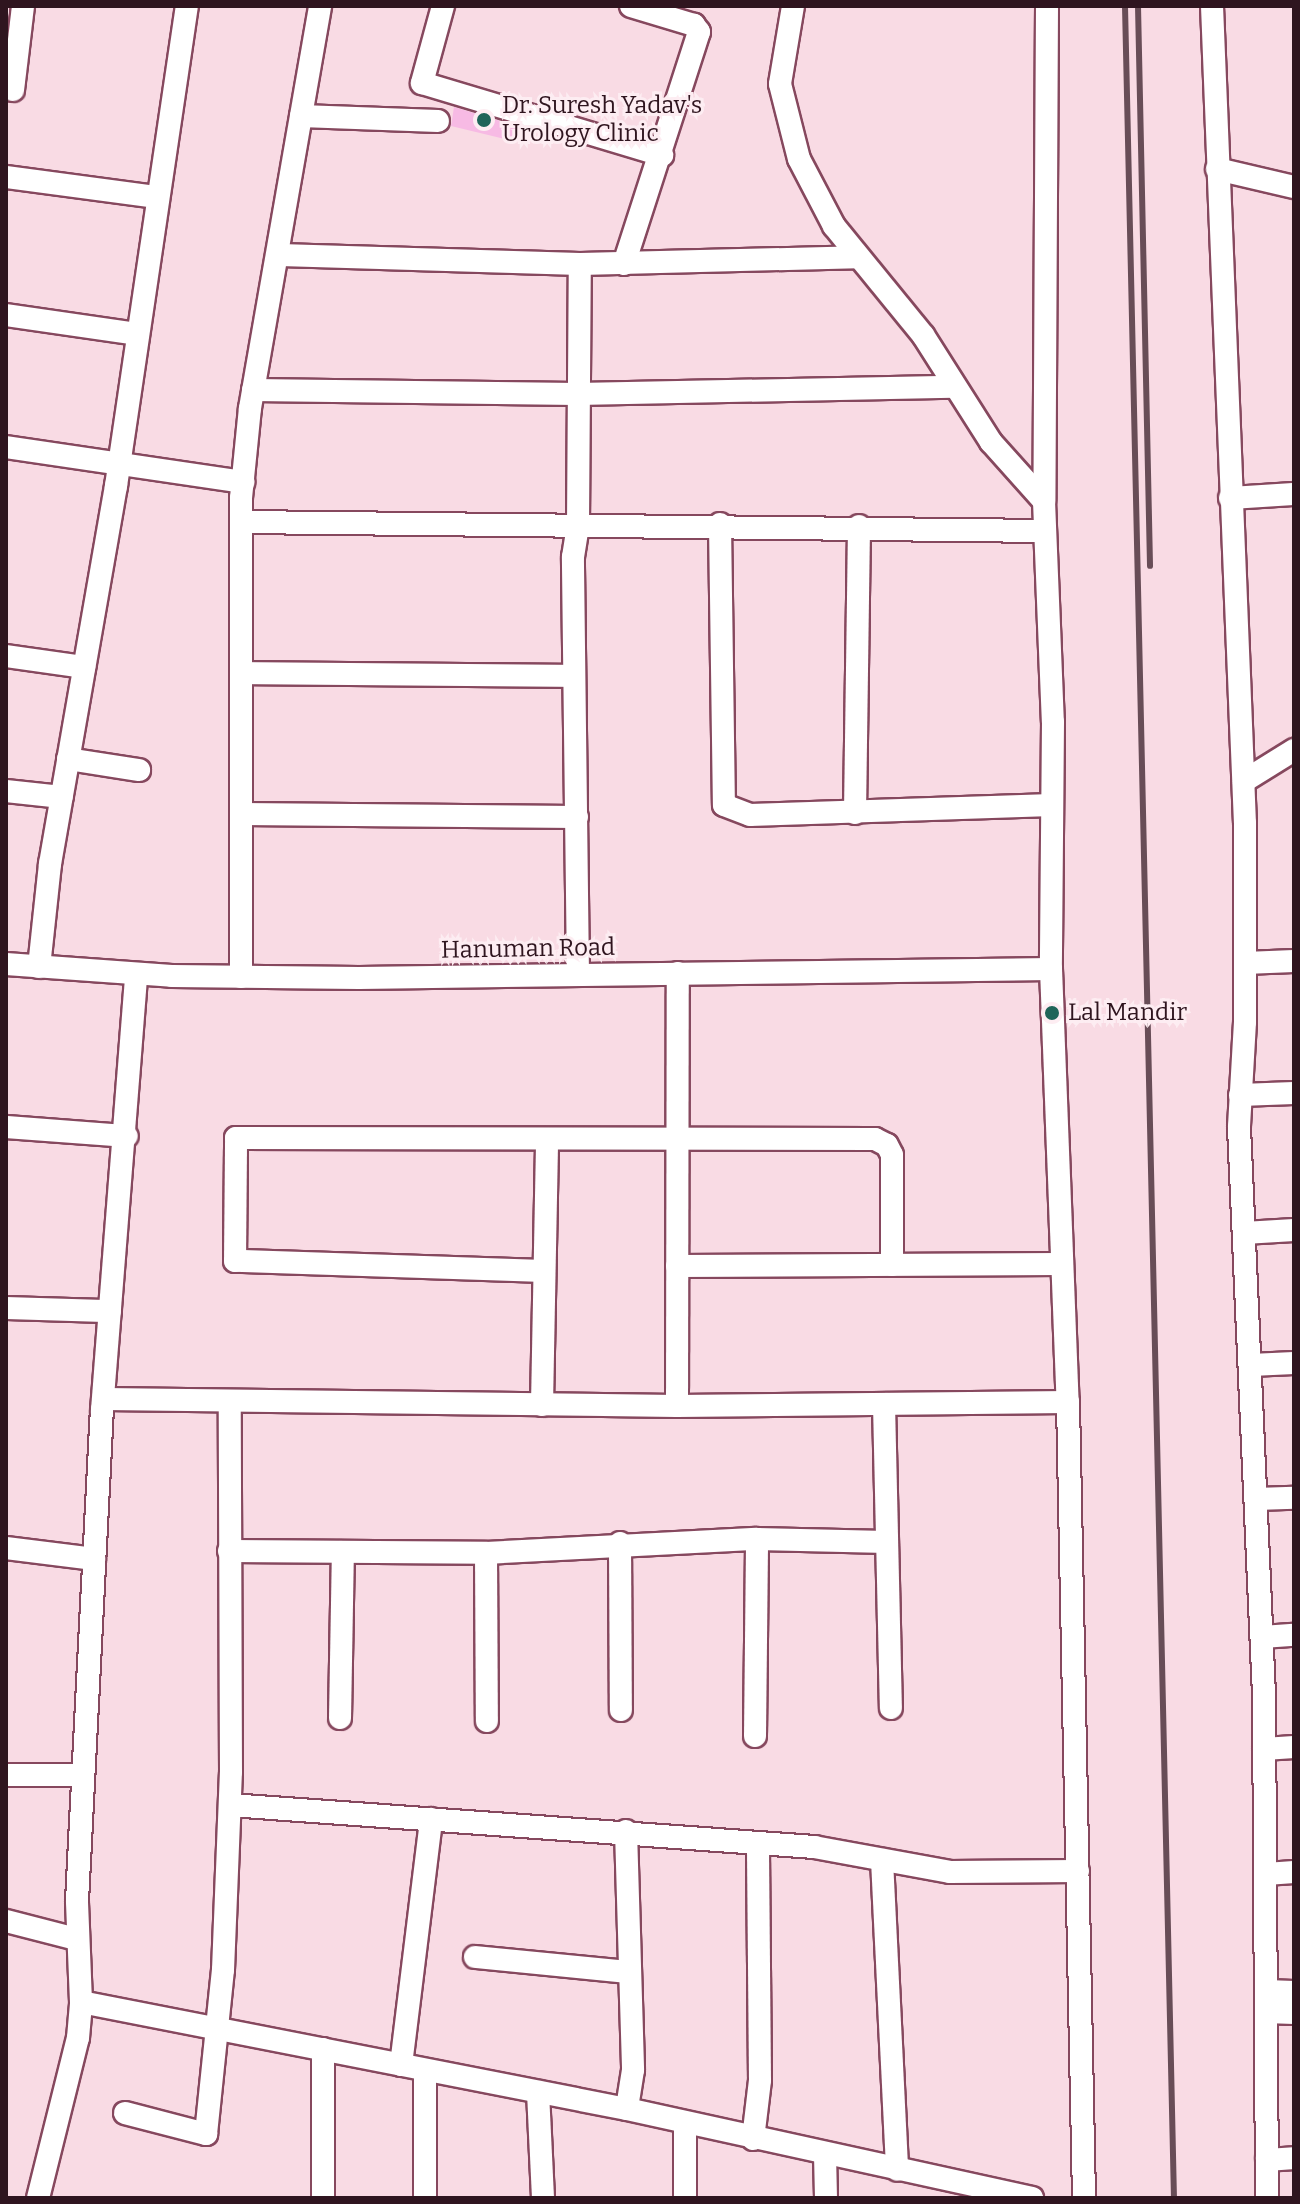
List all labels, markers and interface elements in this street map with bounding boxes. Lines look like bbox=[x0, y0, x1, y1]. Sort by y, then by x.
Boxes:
place label: Dr. Suresh Yadav's Urology Clinic bbox=[502, 92, 702, 148]
marker: Dr. Suresh Yadav's Urology Clinic bbox=[473, 109, 495, 131]
street label: Hanuman Road bbox=[441, 933, 615, 965]
place label: Lal Mandir bbox=[1068, 999, 1187, 1027]
marker: Lal Mandir bbox=[1043, 1004, 1061, 1022]

